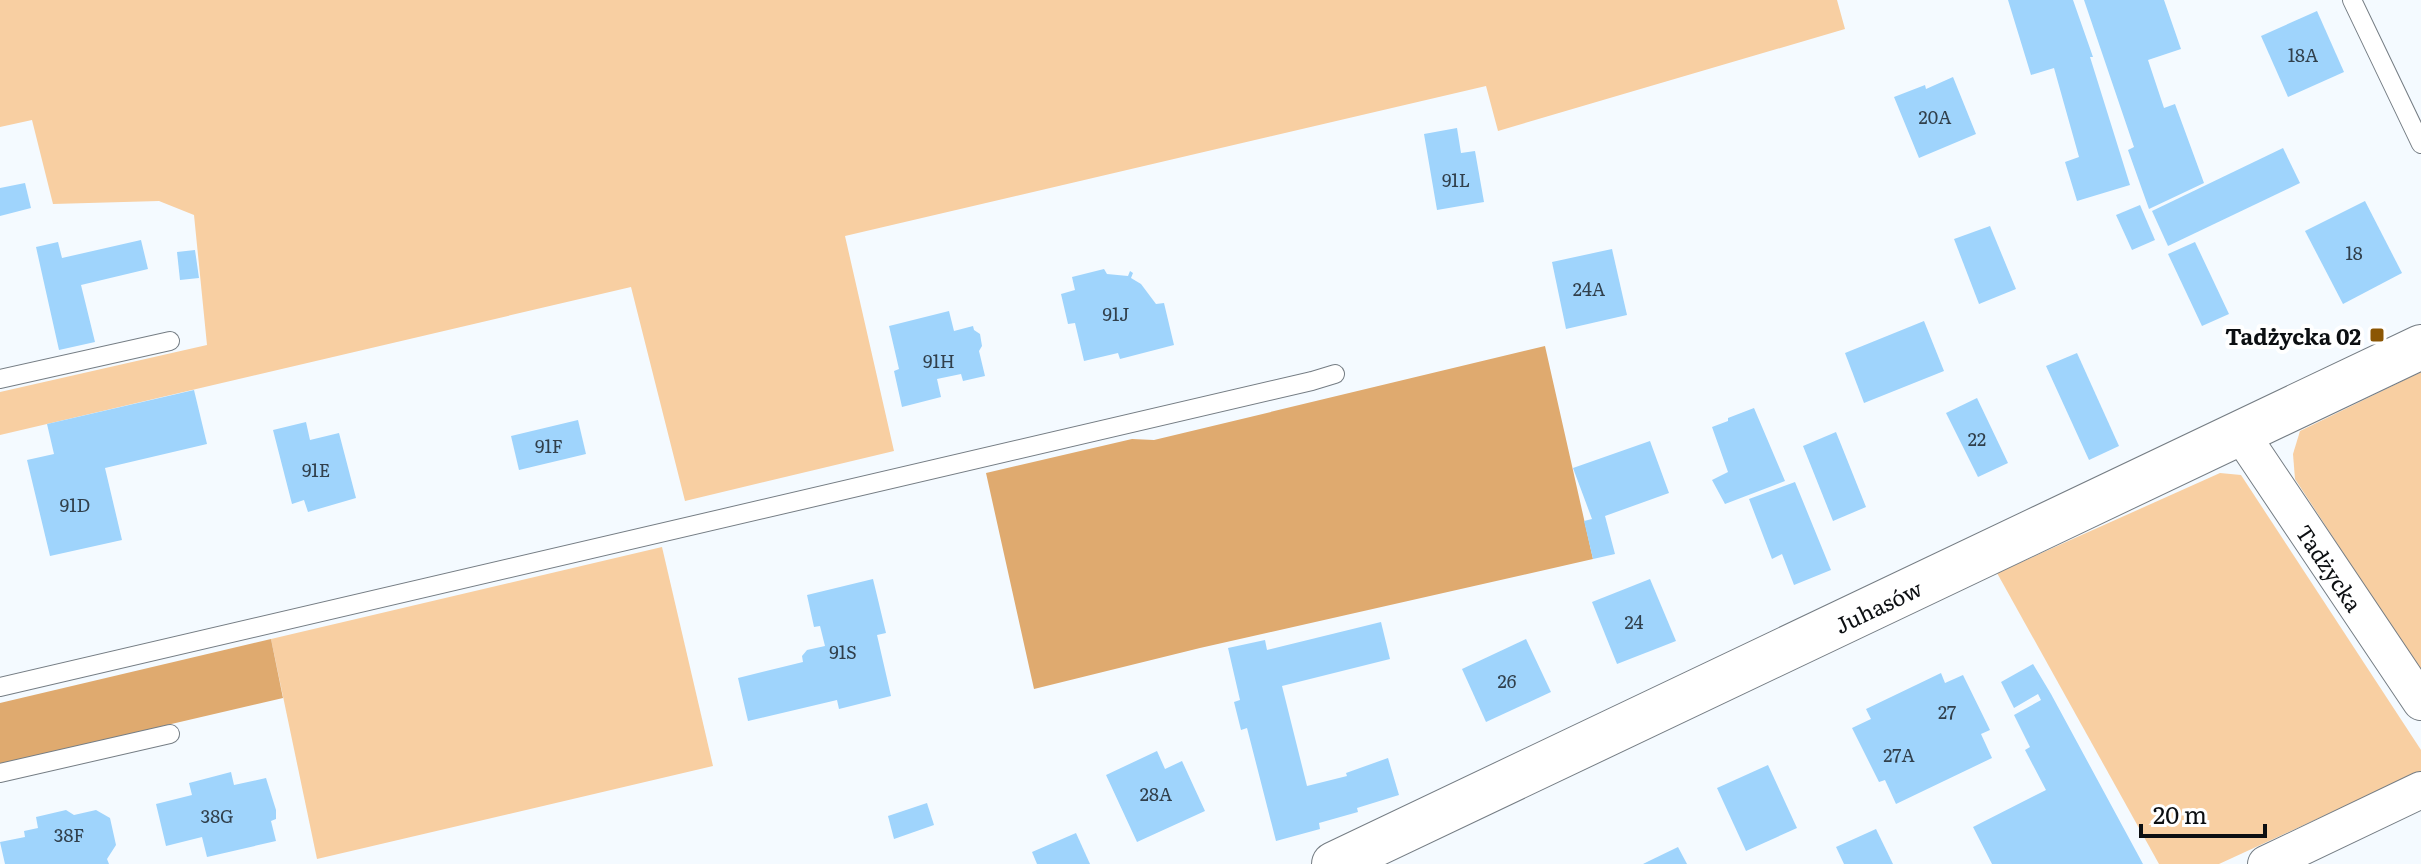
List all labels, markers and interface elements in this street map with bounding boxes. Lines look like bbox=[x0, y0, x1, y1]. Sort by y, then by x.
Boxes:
house number: 18A bbox=[2288, 41, 2318, 68]
house number: 20A bbox=[1919, 103, 1951, 130]
house number: 91L bbox=[1442, 166, 1470, 193]
house number: 18 bbox=[2345, 239, 2363, 266]
house number: 24A bbox=[1573, 275, 1605, 302]
house number: 91J bbox=[1103, 300, 1129, 327]
place label: Tadżycka 02 bbox=[2225, 319, 2361, 352]
marker: Tadżycka 02 bbox=[2368, 326, 2386, 344]
house number: 91H bbox=[923, 347, 955, 374]
house number: 22 bbox=[1968, 425, 1986, 452]
house number: 91F bbox=[535, 432, 563, 459]
house number: 91E bbox=[302, 456, 330, 483]
house number: 91D bbox=[60, 491, 90, 518]
street label: Tadżycka bbox=[2289, 517, 2372, 617]
street label: Juhasów bbox=[1828, 570, 1927, 640]
house number: 24 bbox=[1624, 608, 1644, 635]
house number: 91S bbox=[829, 638, 857, 665]
house number: 26 bbox=[1498, 667, 1517, 694]
house number: 27 bbox=[1938, 698, 1956, 725]
house number: 27A bbox=[1883, 741, 1915, 768]
house number: 28A bbox=[1140, 780, 1172, 807]
scale bar bbox=[2141, 788, 2265, 838]
text: 20 m bbox=[2153, 796, 2207, 831]
house number: 38G bbox=[200, 802, 234, 829]
house number: 38F bbox=[54, 821, 84, 848]

